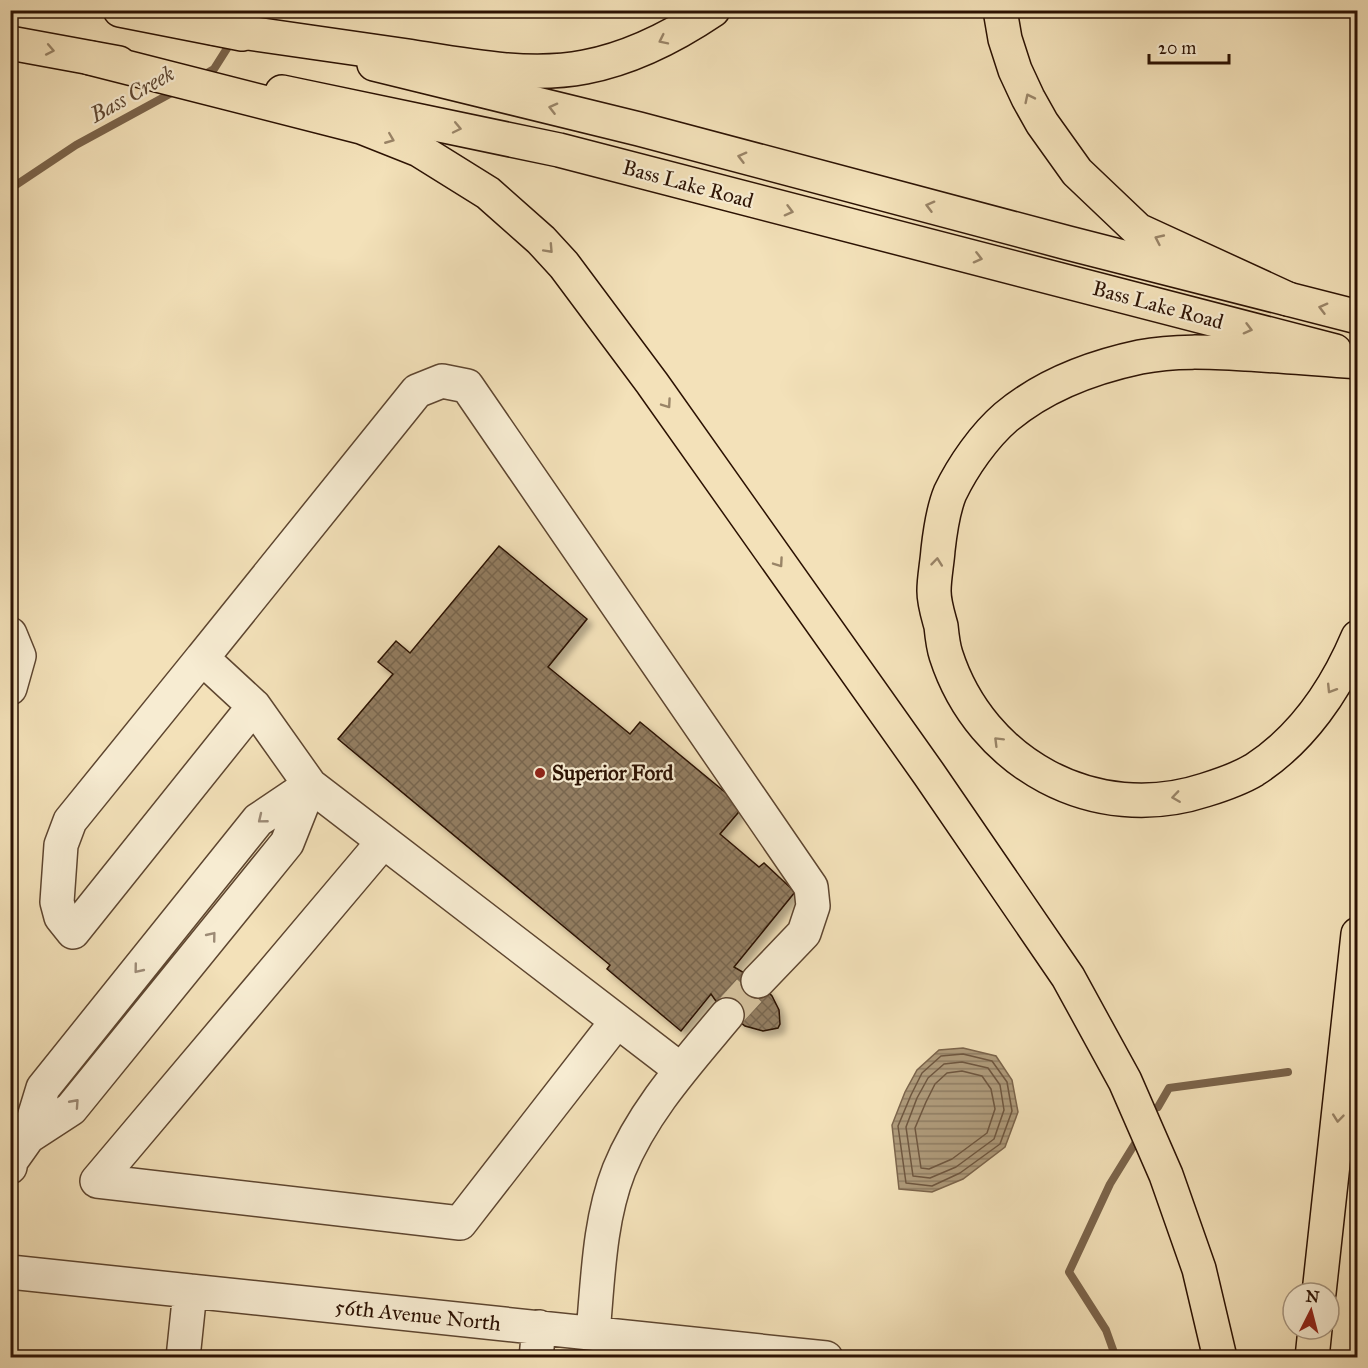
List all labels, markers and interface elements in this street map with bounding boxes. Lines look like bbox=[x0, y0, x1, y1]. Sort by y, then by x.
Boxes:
scale bar bbox=[1149, 27, 1228, 65]
one-way arrow bbox=[659, 33, 670, 44]
text: 20 m bbox=[1158, 37, 1196, 59]
one-way arrow bbox=[45, 43, 55, 56]
water label: Bass Creek bbox=[84, 60, 179, 129]
one-way arrow bbox=[1025, 94, 1036, 105]
one-way arrow bbox=[548, 102, 558, 115]
one-way arrow bbox=[452, 121, 462, 134]
one-way arrow bbox=[384, 132, 395, 144]
one-way arrow bbox=[737, 152, 747, 164]
street label: Bass Lake Road bbox=[620, 154, 757, 214]
one-way arrow bbox=[925, 201, 935, 214]
one-way arrow bbox=[783, 204, 794, 216]
one-way arrow bbox=[1154, 235, 1165, 247]
one-way arrow bbox=[542, 242, 553, 252]
one-way arrow bbox=[973, 251, 983, 264]
street label: Bass Lake Road bbox=[1090, 275, 1227, 335]
one-way arrow bbox=[1318, 302, 1328, 315]
one-way arrow bbox=[1242, 322, 1253, 334]
one-way arrow bbox=[660, 397, 671, 408]
one-way arrow bbox=[772, 557, 783, 568]
one-way arrow bbox=[930, 558, 943, 567]
one-way arrow bbox=[1327, 683, 1339, 693]
one-way arrow bbox=[994, 737, 1005, 747]
place label: Superior Ford bbox=[552, 760, 674, 786]
marker: Superior Ford bbox=[533, 766, 547, 780]
one-way arrow bbox=[1172, 791, 1181, 803]
one-way arrow bbox=[258, 811, 269, 822]
one-way arrow bbox=[204, 932, 215, 943]
one-way arrow bbox=[135, 962, 146, 973]
one-way arrow bbox=[68, 1099, 79, 1110]
one-way arrow bbox=[1332, 1113, 1345, 1122]
north arrow bbox=[1281, 1281, 1341, 1341]
text: N bbox=[1305, 1286, 1321, 1307]
street label: 56th Avenue North bbox=[334, 1293, 503, 1337]

